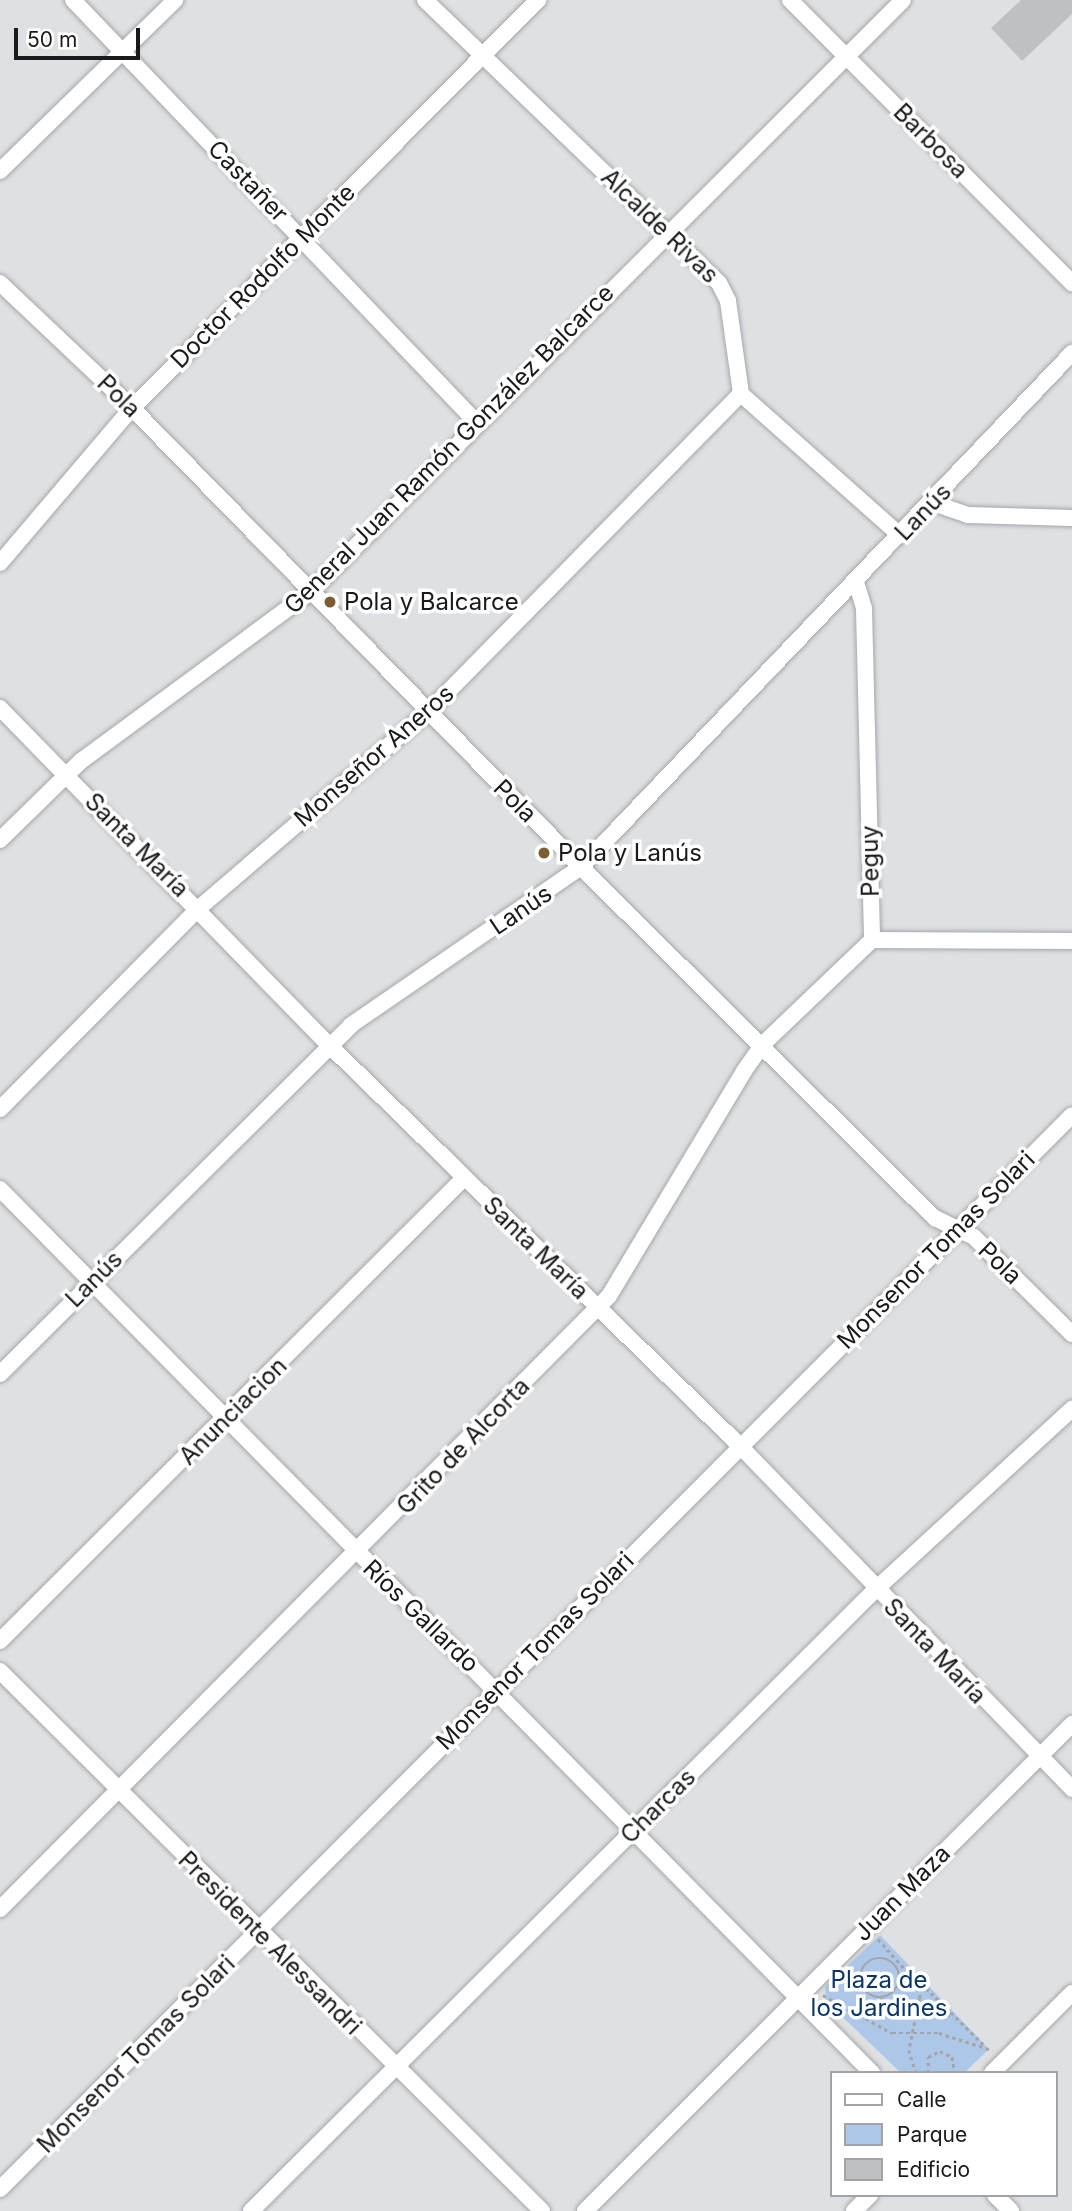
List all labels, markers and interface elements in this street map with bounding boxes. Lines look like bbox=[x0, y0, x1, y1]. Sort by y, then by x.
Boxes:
scale bar bbox=[18, 14, 144, 58]
text: 50 m bbox=[27, 27, 77, 52]
street label: Barbosa bbox=[888, 98, 974, 184]
street label: Castañer bbox=[202, 134, 294, 228]
street label: Alcalde Rivas bbox=[595, 163, 725, 289]
street label: Doctor Rodolfo Monte bbox=[165, 178, 361, 374]
street label: General Juan Ramón González Balcarce bbox=[278, 278, 620, 620]
street label: Pola bbox=[91, 369, 147, 423]
street label: Lanús bbox=[889, 478, 957, 546]
place label: Pola y Balcarce bbox=[344, 588, 519, 616]
marker: Pola y Balcarce bbox=[322, 594, 338, 610]
street label: Monseñor Aneros bbox=[288, 679, 460, 833]
street label: Pola bbox=[488, 774, 542, 828]
street label: Santa María bbox=[79, 787, 195, 903]
street label: Peguy bbox=[855, 825, 885, 897]
place label: Pola y Lanús bbox=[558, 839, 702, 867]
marker: Pola y Lanús bbox=[536, 845, 552, 861]
street label: Lanús bbox=[485, 879, 557, 941]
street label: Monsenor Tomas Solari bbox=[831, 1145, 1041, 1355]
street label: Santa María bbox=[477, 1191, 595, 1305]
street label: Pola bbox=[972, 1236, 1028, 1290]
street label: Lanús bbox=[60, 1245, 128, 1313]
street label: Anunciacion bbox=[173, 1351, 293, 1471]
street label: Grito de Alcorta bbox=[391, 1372, 535, 1520]
street label: Monsenor Tomas Solari bbox=[430, 1546, 640, 1756]
street label: Ríos Gallardo bbox=[357, 1554, 485, 1678]
street label: Santa María bbox=[878, 1592, 992, 1710]
street label: Charcas bbox=[615, 1763, 701, 1849]
street label: Juan Maza bbox=[848, 1839, 956, 1947]
street label: Presidente Alessandri bbox=[173, 1846, 367, 2040]
street label: Monsenor Tomas Solari bbox=[31, 1949, 241, 2159]
park label: Plaza de los Jardines bbox=[811, 1966, 947, 2022]
legend bbox=[830, 2071, 1058, 2197]
text: Calle bbox=[897, 2087, 947, 2112]
text: Parque bbox=[897, 2122, 967, 2147]
text: Edificio bbox=[897, 2157, 970, 2182]

